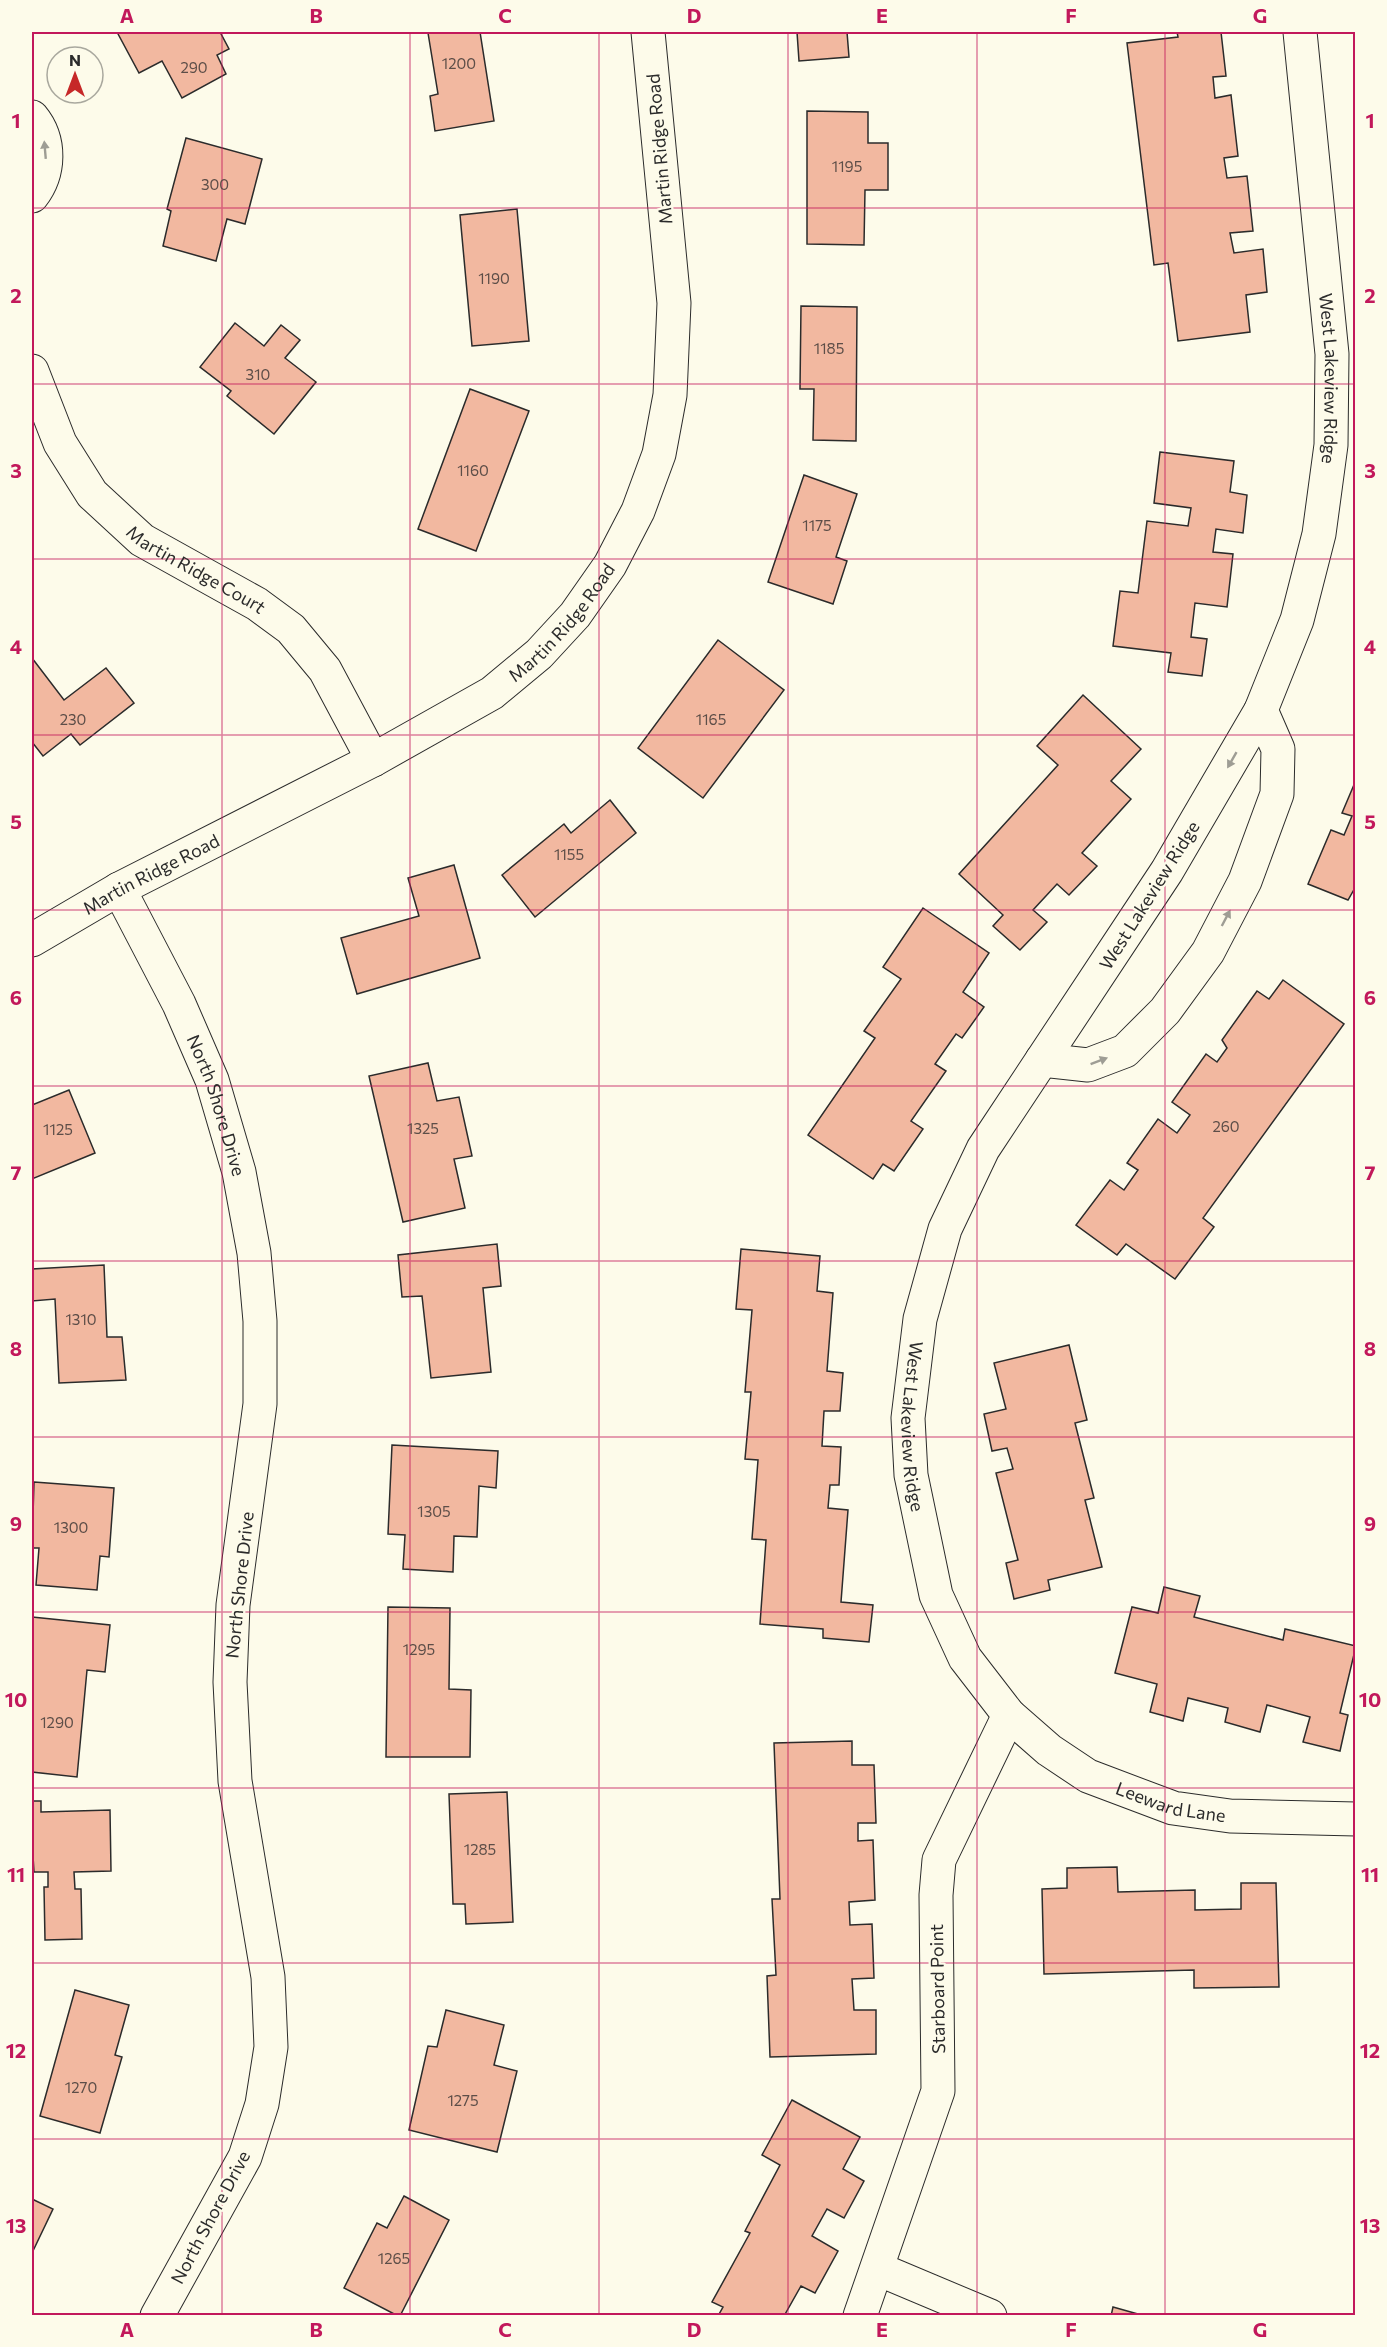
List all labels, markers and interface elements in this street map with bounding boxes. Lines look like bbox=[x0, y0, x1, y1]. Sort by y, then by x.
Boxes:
text: A bbox=[120, 3, 134, 27]
text: B bbox=[309, 3, 323, 27]
text: C bbox=[498, 3, 512, 27]
text: D bbox=[687, 3, 701, 27]
text: E bbox=[876, 3, 888, 27]
text: F bbox=[1065, 3, 1077, 27]
text: G bbox=[1253, 3, 1267, 27]
north arrow bbox=[45, 45, 105, 105]
text: N bbox=[69, 50, 81, 69]
house number: 1200 bbox=[442, 54, 476, 72]
house number: 290 bbox=[180, 58, 208, 76]
street label: Martin Ridge Road bbox=[641, 73, 677, 225]
text: 1 bbox=[11, 108, 21, 132]
text: 1 bbox=[1365, 108, 1375, 132]
one-way arrow bbox=[40, 141, 50, 160]
house number: 1195 bbox=[832, 157, 862, 175]
house number: 300 bbox=[201, 175, 229, 193]
house number: 1190 bbox=[478, 269, 510, 287]
text: 2 bbox=[10, 283, 22, 307]
text: 2 bbox=[1364, 283, 1376, 307]
street label: West Lakeview Ridge bbox=[1315, 292, 1343, 465]
house number: 1185 bbox=[814, 339, 844, 357]
house number: 310 bbox=[246, 365, 270, 383]
text: 3 bbox=[10, 458, 22, 482]
text: 3 bbox=[1364, 458, 1376, 482]
house number: 1160 bbox=[457, 461, 489, 479]
house number: 1175 bbox=[802, 516, 832, 534]
street label: Martin Ridge Court bbox=[122, 520, 270, 618]
street label: Martin Ridge Road bbox=[504, 559, 619, 686]
text: 4 bbox=[10, 634, 22, 658]
text: 4 bbox=[1364, 634, 1376, 658]
house number: 230 bbox=[60, 710, 86, 728]
house number: 1165 bbox=[696, 710, 726, 728]
one-way arrow bbox=[1226, 752, 1237, 768]
text: 5 bbox=[10, 809, 22, 833]
text: 5 bbox=[1364, 809, 1376, 833]
street label: West Lakeview Ridge bbox=[1094, 817, 1204, 973]
street label: Martin Ridge Road bbox=[79, 829, 223, 919]
house number: 1155 bbox=[554, 845, 584, 863]
one-way arrow bbox=[1221, 910, 1231, 927]
text: 6 bbox=[10, 985, 22, 1009]
text: 6 bbox=[1364, 985, 1376, 1009]
street label: North Shore Drive bbox=[183, 1031, 251, 1178]
one-way arrow bbox=[1090, 1055, 1108, 1065]
house number: 260 bbox=[1212, 1117, 1240, 1135]
house number: 1325 bbox=[407, 1119, 439, 1137]
house number: 1125 bbox=[43, 1120, 73, 1138]
text: 7 bbox=[11, 1160, 22, 1184]
text: 7 bbox=[1365, 1160, 1376, 1184]
house number: 1310 bbox=[65, 1310, 97, 1328]
text: 8 bbox=[10, 1336, 22, 1360]
text: 8 bbox=[1364, 1336, 1376, 1360]
street label: West Lakeview Ridge bbox=[897, 1340, 929, 1513]
house number: 1305 bbox=[417, 1502, 451, 1520]
street label: North Shore Drive bbox=[220, 1510, 258, 1660]
text: 9 bbox=[10, 1511, 22, 1535]
text: 9 bbox=[1364, 1511, 1376, 1535]
house number: 1300 bbox=[54, 1518, 88, 1536]
house number: 1295 bbox=[403, 1640, 435, 1658]
text: 10 bbox=[5, 1687, 27, 1711]
text: 10 bbox=[1359, 1687, 1381, 1711]
house number: 1290 bbox=[40, 1713, 74, 1731]
street label: Leeward Lane bbox=[1113, 1777, 1227, 1826]
house number: 1285 bbox=[464, 1840, 496, 1858]
text: 11 bbox=[7, 1862, 25, 1886]
text: 11 bbox=[1361, 1862, 1379, 1886]
street label: Starboard Point bbox=[925, 1924, 949, 2054]
text: 12 bbox=[6, 2038, 26, 2062]
text: 12 bbox=[1360, 2038, 1380, 2062]
house number: 1270 bbox=[65, 2078, 97, 2096]
house number: 1275 bbox=[447, 2091, 479, 2109]
street label: North Shore Drive bbox=[166, 2147, 254, 2287]
text: 13 bbox=[6, 2213, 26, 2237]
text: 13 bbox=[1360, 2213, 1380, 2237]
house number: 1265 bbox=[378, 2249, 410, 2267]
text: A bbox=[120, 2317, 134, 2341]
text: B bbox=[309, 2317, 323, 2341]
text: C bbox=[498, 2317, 512, 2341]
text: D bbox=[687, 2317, 701, 2341]
text: E bbox=[876, 2317, 888, 2341]
text: F bbox=[1065, 2317, 1077, 2341]
text: G bbox=[1253, 2317, 1267, 2341]

